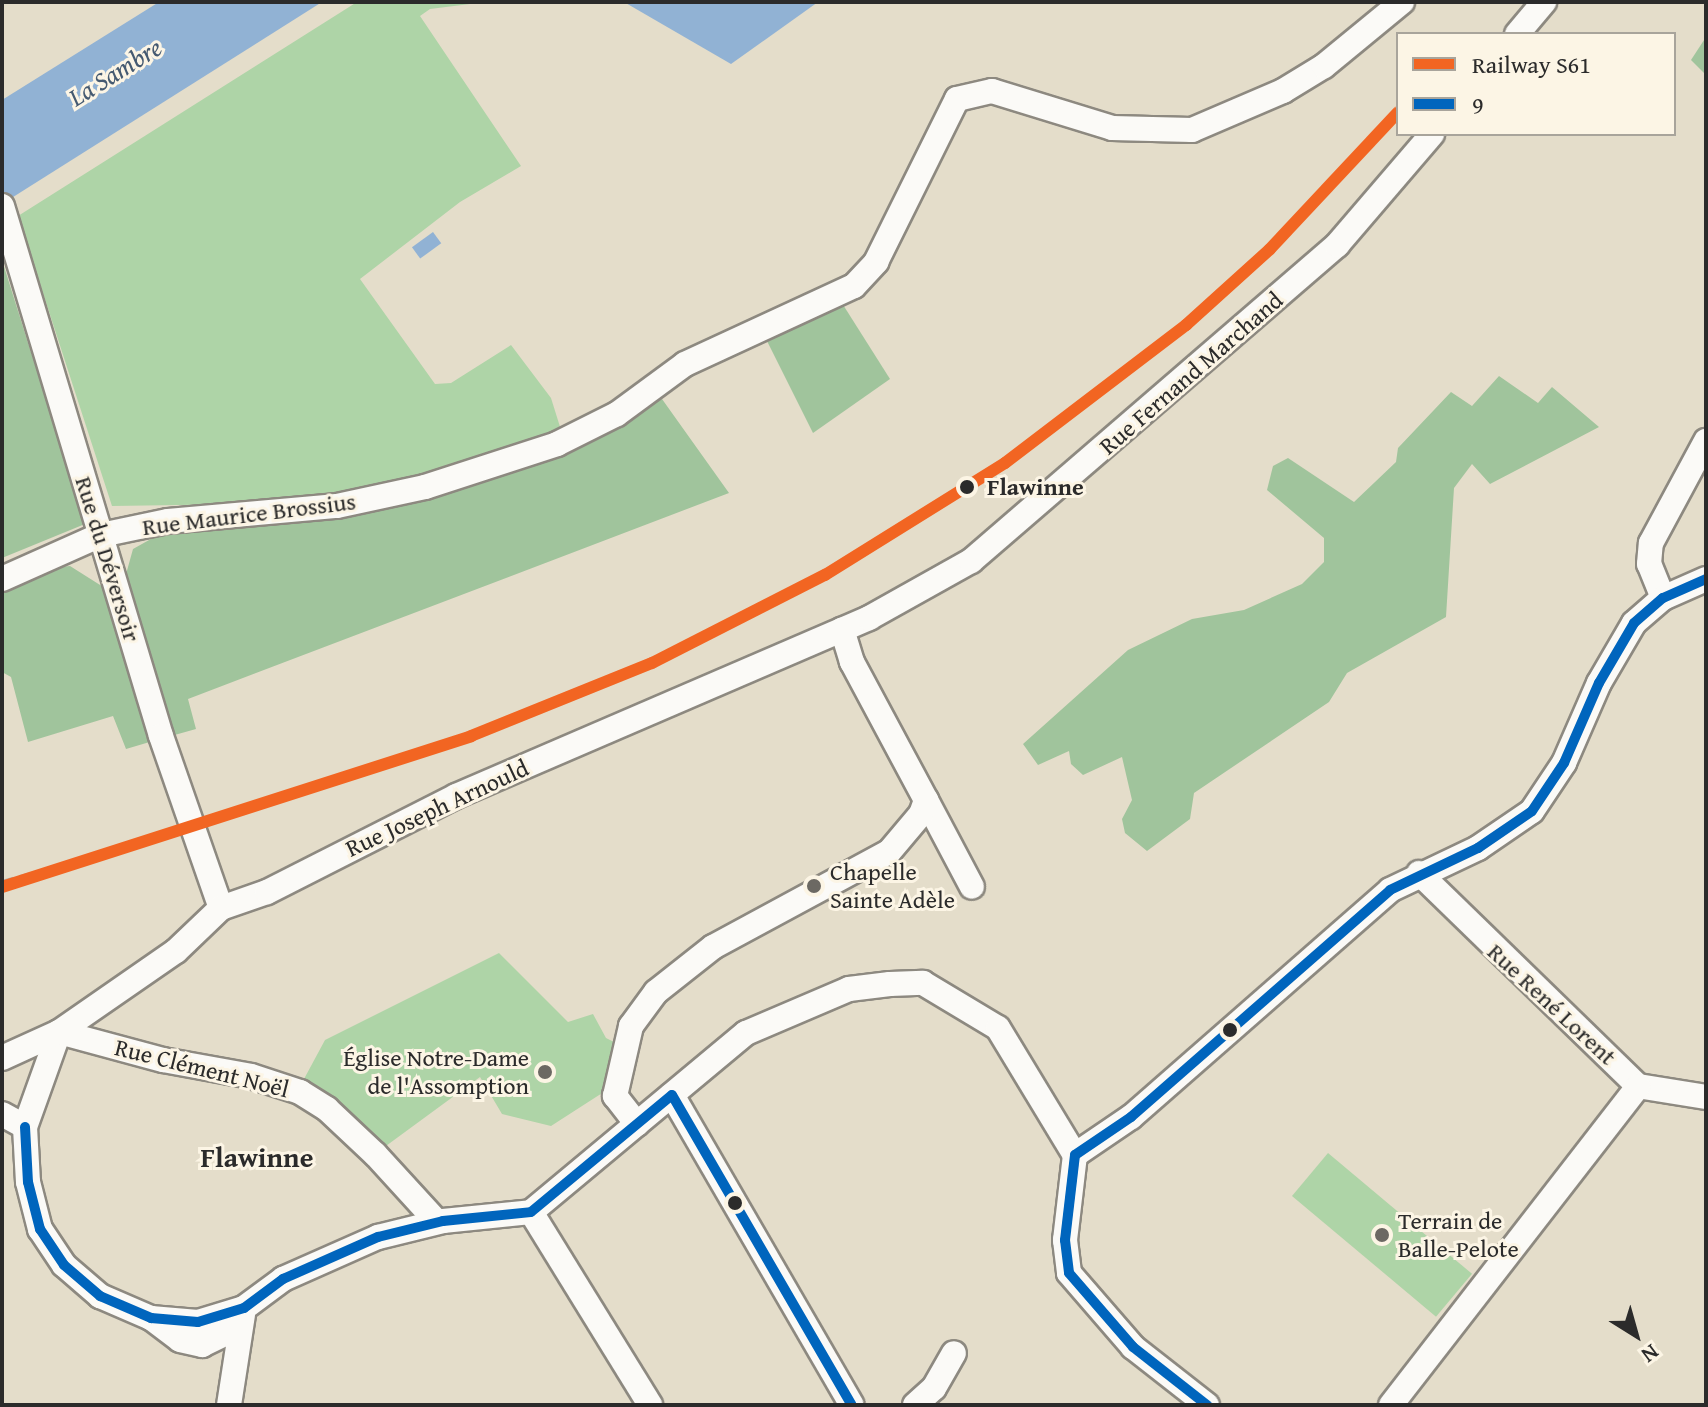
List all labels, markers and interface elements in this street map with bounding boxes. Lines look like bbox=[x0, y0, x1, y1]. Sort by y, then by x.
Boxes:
water label: La Sambre bbox=[63, 31, 167, 113]
legend bbox=[1396, 32, 1676, 136]
text: Railway S61 bbox=[1472, 47, 1591, 82]
text: 9 bbox=[1472, 87, 1484, 122]
street label: Rue Fernand Marchand bbox=[1093, 286, 1289, 460]
street label: Rue du Déversoir bbox=[69, 473, 147, 645]
place label: Flawinne bbox=[987, 473, 1084, 501]
marker: Flawinne bbox=[954, 474, 980, 500]
street label: Rue Maurice Brossius bbox=[141, 487, 357, 541]
street label: Rue Joseph Arnould bbox=[341, 753, 533, 863]
place label: Chapelle Sainte Adèle bbox=[830, 858, 955, 914]
marker: Chapelle Sainte Adèle bbox=[805, 877, 823, 895]
street label: Rue René Lorent bbox=[1482, 937, 1622, 1071]
unlabelled marker bbox=[1222, 1022, 1238, 1038]
street label: Rue Clément Noël bbox=[112, 1032, 292, 1104]
place label: Église Notre-Dame de l'Assomption bbox=[343, 1044, 529, 1100]
marker: Église Notre-Dame de l'Assomption bbox=[536, 1063, 554, 1081]
district label: Flawinne bbox=[201, 1140, 313, 1174]
unlabelled marker bbox=[727, 1195, 743, 1211]
place label: Terrain de Balle-Pelote bbox=[1398, 1207, 1519, 1263]
marker: Terrain de Balle-Pelote bbox=[1373, 1226, 1391, 1244]
north arrow bbox=[1596, 1295, 1676, 1375]
text: N bbox=[1635, 1337, 1666, 1371]

